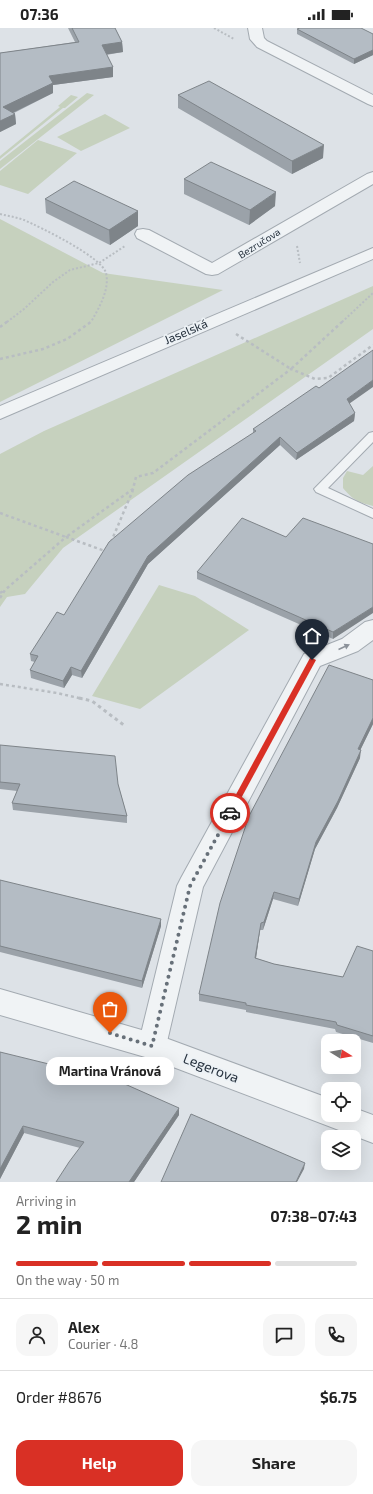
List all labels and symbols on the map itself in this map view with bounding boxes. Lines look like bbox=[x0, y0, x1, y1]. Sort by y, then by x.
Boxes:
street label: Bezručova bbox=[236, 225, 282, 261]
street label: Jaselská bbox=[162, 316, 209, 346]
pin bbox=[295, 619, 329, 660]
one-way arrow bbox=[339, 644, 350, 650]
courier bbox=[210, 793, 250, 833]
pin bbox=[93, 992, 127, 1033]
north arrow bbox=[321, 1034, 361, 1074]
street label: Legerova bbox=[181, 1049, 241, 1086]
callout: Martina Vránová bbox=[46, 1057, 174, 1085]

